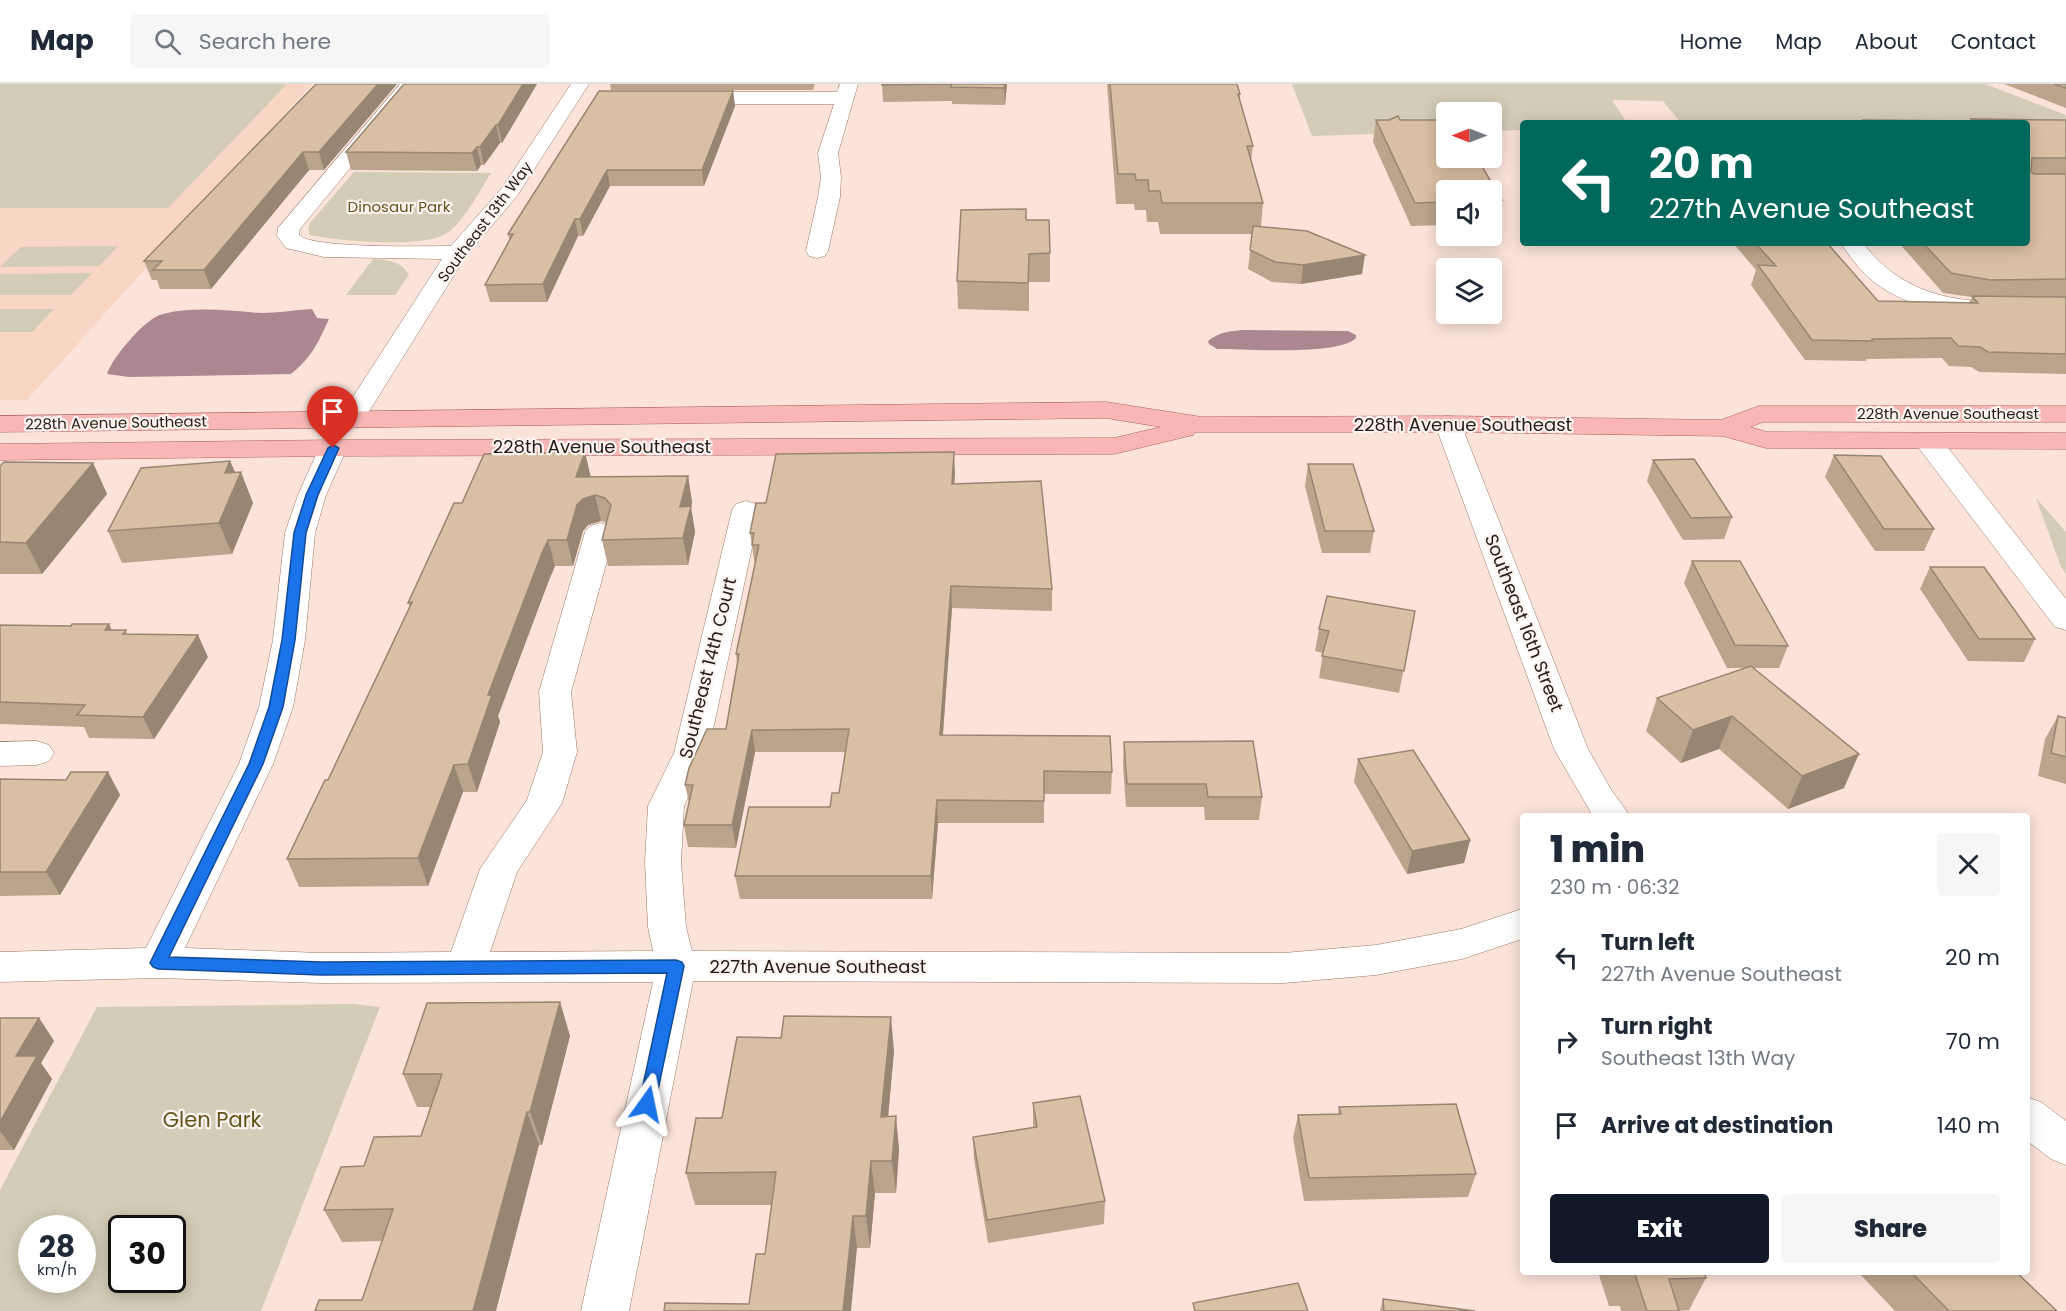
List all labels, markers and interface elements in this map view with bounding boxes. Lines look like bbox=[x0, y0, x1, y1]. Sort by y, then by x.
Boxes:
search box bbox=[130, 14, 550, 68]
text: Map bbox=[30, 21, 94, 60]
icon: search bbox=[151, 25, 184, 58]
text: Search here bbox=[199, 26, 331, 57]
text: Home bbox=[1680, 27, 1742, 56]
text: Map bbox=[1775, 27, 1822, 56]
text: About bbox=[1855, 27, 1918, 56]
text: Contact bbox=[1951, 27, 2036, 56]
north arrow bbox=[1436, 102, 1502, 168]
map controls bbox=[1436, 102, 1502, 324]
text: 20 m bbox=[1649, 134, 1754, 193]
icon: left bbox=[1550, 144, 1628, 222]
street label: Southeast 13th Way bbox=[432, 157, 537, 286]
button: sound bbox=[1436, 180, 1502, 246]
text: 227th Avenue Southeast bbox=[1649, 190, 1974, 227]
park label: Dinosaur Park bbox=[348, 196, 451, 217]
button: layers bbox=[1436, 258, 1502, 324]
pin bbox=[307, 386, 358, 448]
icon: arrive bbox=[316, 395, 349, 428]
street label: 228th Avenue Southeast bbox=[1857, 403, 2039, 424]
street label: 228th Avenue Southeast bbox=[25, 410, 207, 435]
street label: 228th Avenue Southeast bbox=[1354, 412, 1572, 437]
street label: 228th Avenue Southeast bbox=[493, 434, 711, 459]
street label: Southeast 16th Street bbox=[1479, 530, 1570, 715]
street label: Southeast 14th Court bbox=[673, 575, 742, 761]
text: 1 min bbox=[1550, 824, 1645, 875]
button: close bbox=[1937, 833, 2000, 896]
text: 230 m · 06:32 bbox=[1550, 873, 1680, 901]
text: Turn left bbox=[1601, 927, 1695, 958]
icon: left bbox=[1550, 941, 1583, 974]
text: 20 m bbox=[1945, 942, 2000, 973]
street label: 227th Avenue Southeast bbox=[710, 954, 926, 979]
text: 227th Avenue Southeast bbox=[1601, 960, 1842, 988]
text: Turn right bbox=[1601, 1011, 1712, 1042]
icon: right bbox=[1550, 1025, 1583, 1058]
text: 70 m bbox=[1946, 1026, 2000, 1057]
text: Southeast 13th Way bbox=[1601, 1044, 1795, 1072]
position arrow bbox=[615, 1072, 679, 1136]
park label: Glen Park bbox=[163, 1105, 261, 1134]
icon: arrive bbox=[1550, 1109, 1583, 1142]
text: Arrive at destination bbox=[1601, 1110, 1833, 1141]
text: 140 m bbox=[1937, 1110, 2000, 1141]
button: Exit bbox=[1550, 1194, 1769, 1263]
button: Share bbox=[1781, 1194, 2000, 1263]
speed limit sign: 30 bbox=[108, 1215, 186, 1293]
text: 28 bbox=[39, 1225, 75, 1268]
text: km/h bbox=[37, 1259, 77, 1280]

